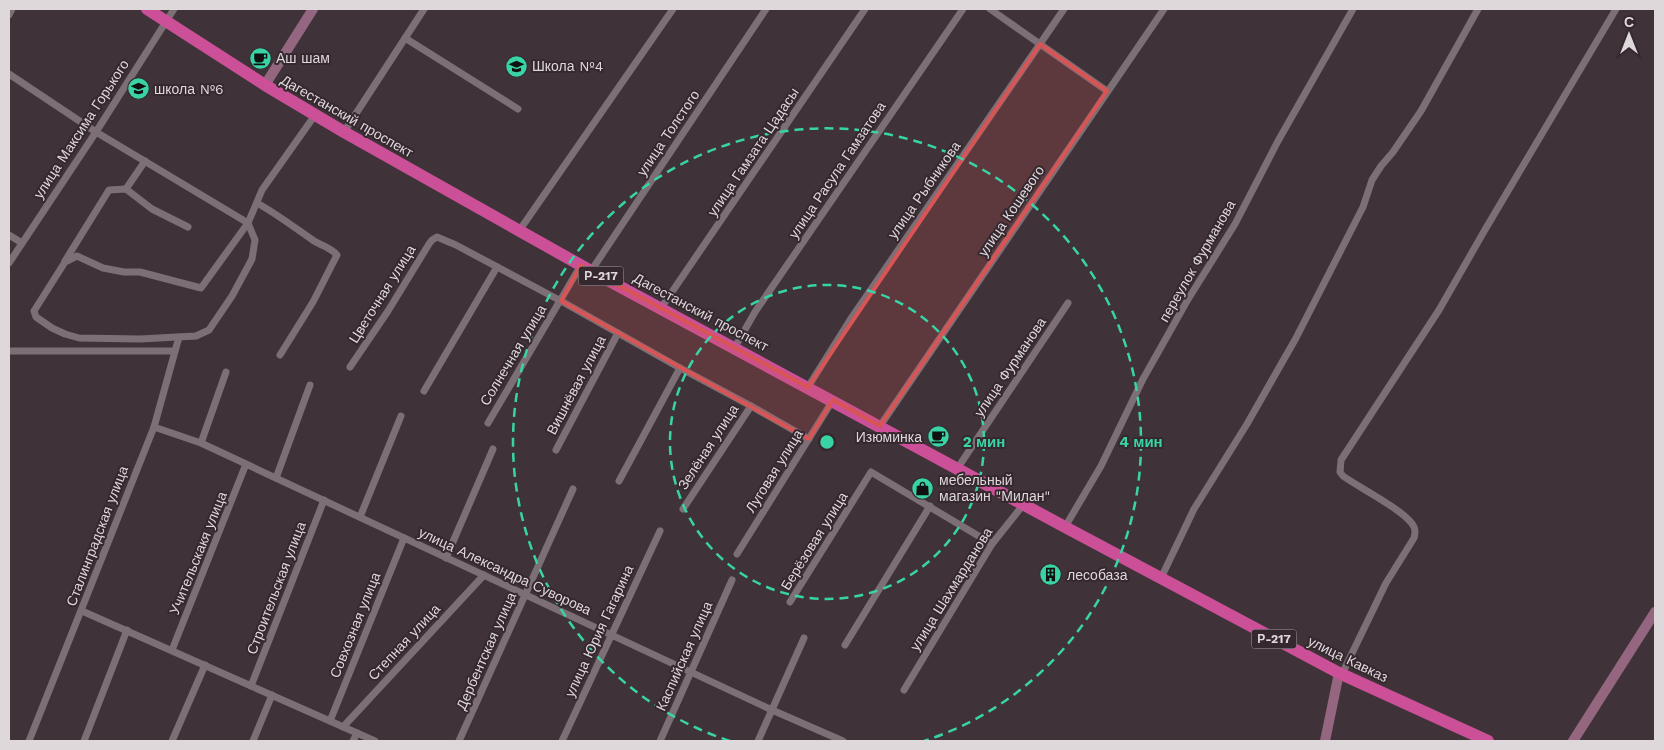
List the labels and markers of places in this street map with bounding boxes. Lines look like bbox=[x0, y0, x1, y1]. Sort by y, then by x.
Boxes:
cafe icon: Аш шам bbox=[248, 46, 272, 70]
place label: Аш шам bbox=[276, 50, 330, 66]
school or university icon: Школа №4 bbox=[504, 54, 528, 78]
place label: Школа №4 bbox=[532, 58, 603, 74]
school or university icon: школа №6 bbox=[126, 77, 150, 101]
place label: школа №6 bbox=[154, 81, 224, 97]
cafe icon: Изюминка bbox=[926, 425, 950, 449]
place label: Изюминка bbox=[856, 429, 922, 445]
centre of rings bbox=[818, 433, 836, 451]
place label: мебельный магазин "Милан" bbox=[939, 472, 1050, 504]
shop icon: мебельный магазин "Милан" bbox=[911, 476, 935, 500]
building icon: лесобаза bbox=[1039, 563, 1063, 587]
place label: лесобаза bbox=[1067, 567, 1128, 583]

